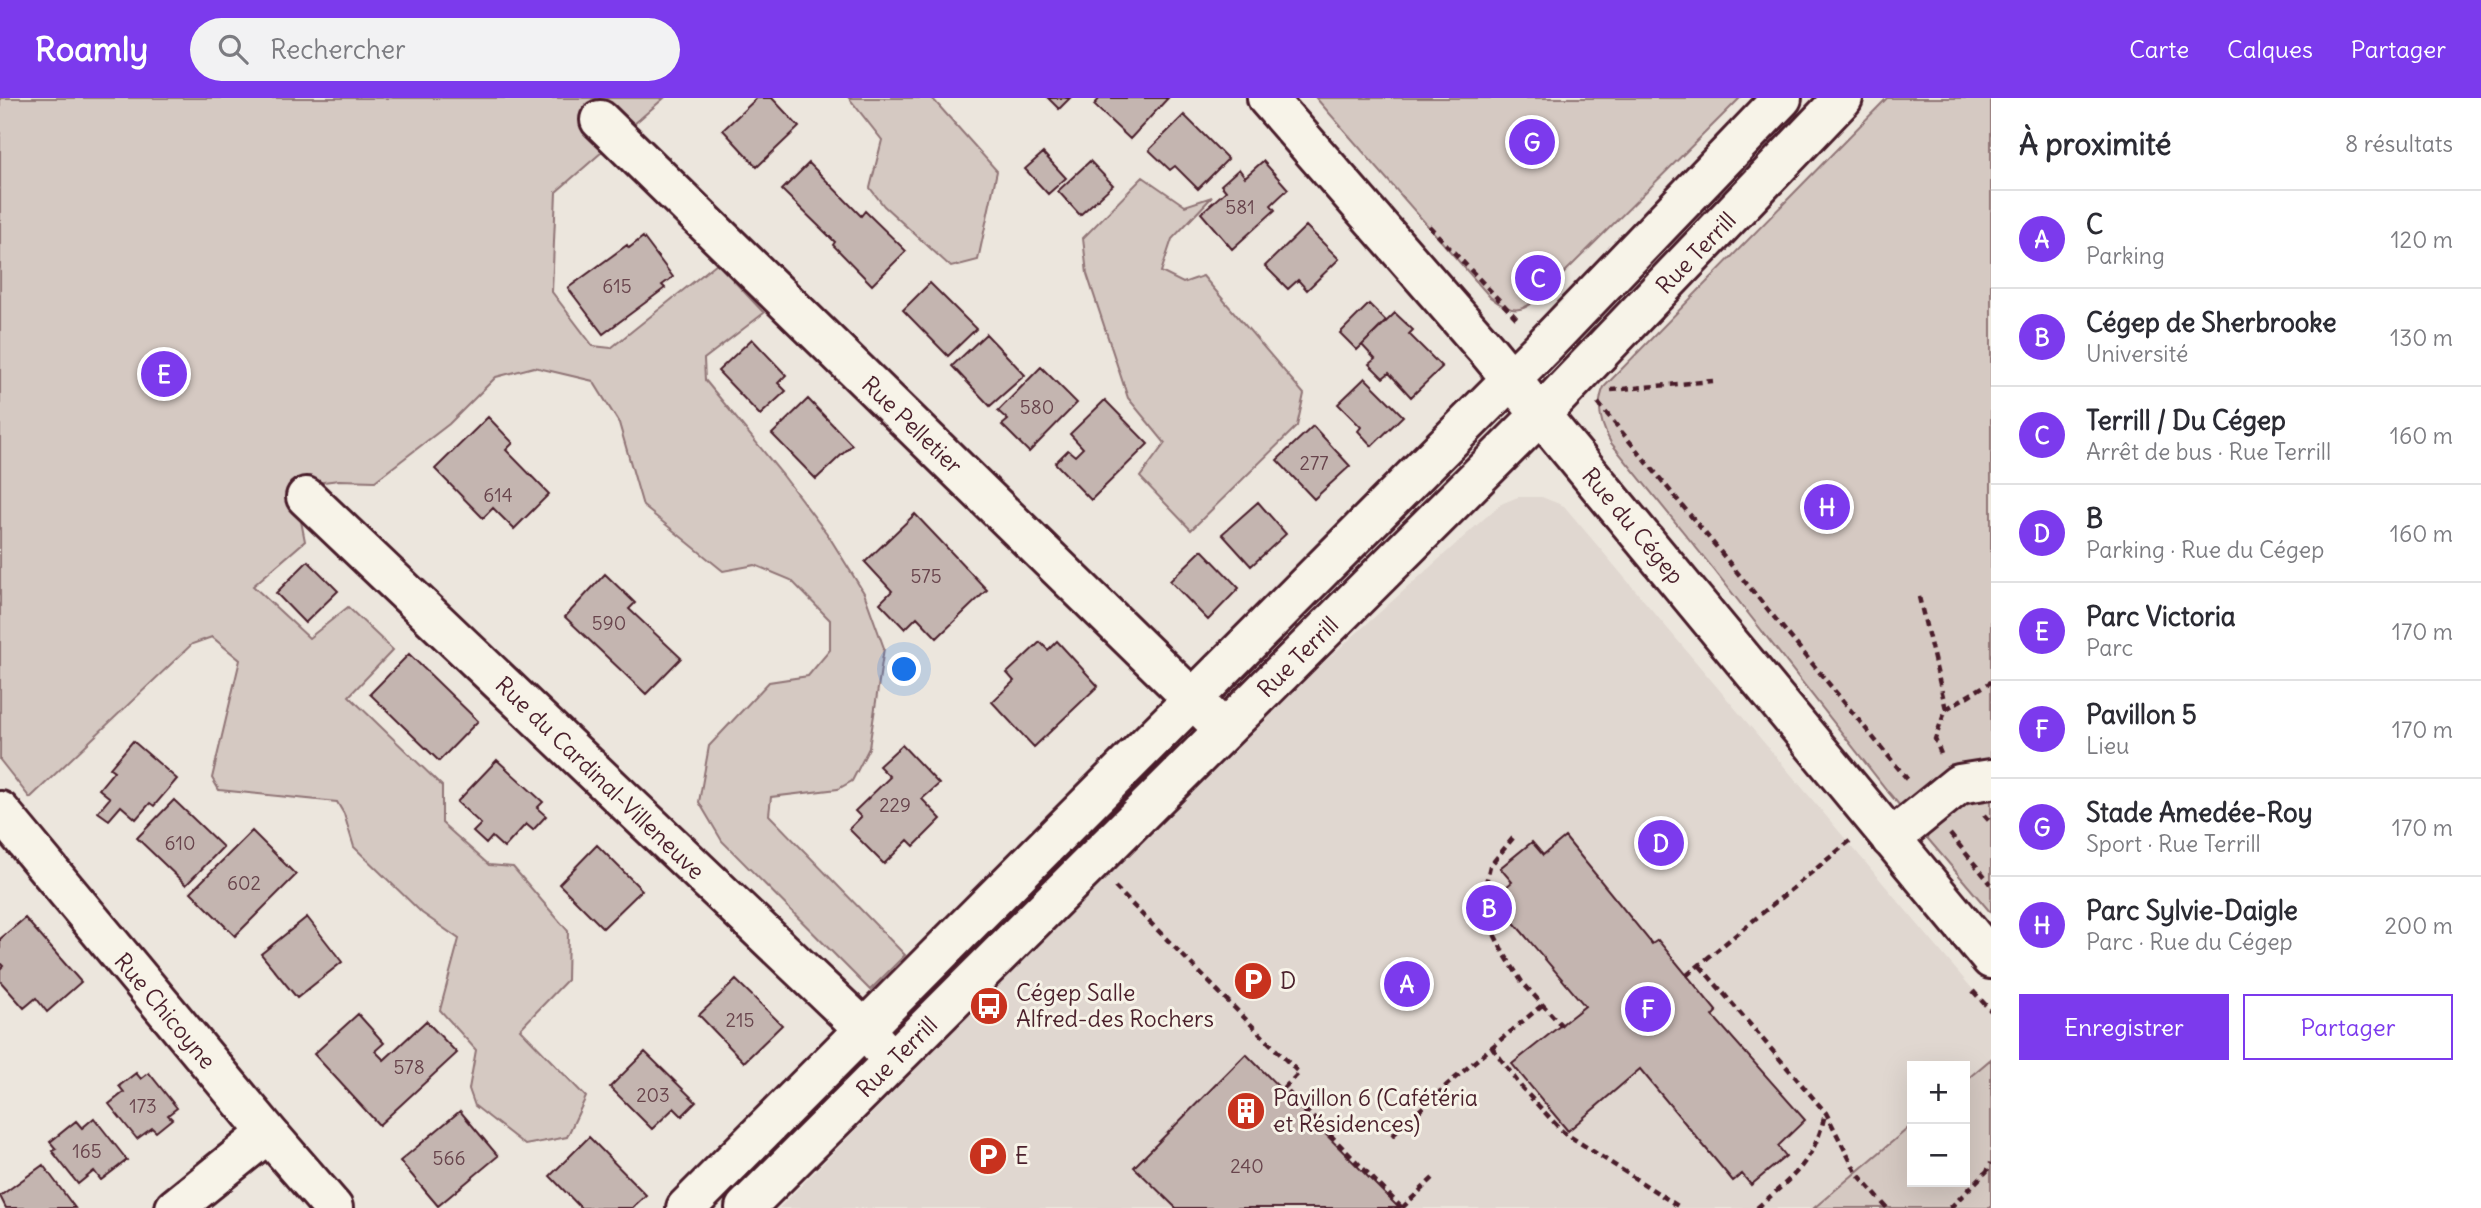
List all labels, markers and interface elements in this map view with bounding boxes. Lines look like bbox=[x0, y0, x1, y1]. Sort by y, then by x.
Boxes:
search box bbox=[190, 18, 680, 81]
text: Roamly bbox=[35, 28, 148, 70]
icon: search bbox=[214, 30, 252, 68]
text: Rechercher bbox=[270, 33, 406, 66]
text: Carte bbox=[2129, 34, 2189, 64]
text: Calques bbox=[2227, 34, 2313, 64]
text: Partager bbox=[2351, 34, 2446, 64]
pin: G bbox=[1509, 116, 1555, 168]
text: À proximité bbox=[2019, 125, 2171, 163]
text: 8 résultats bbox=[2345, 129, 2453, 158]
house number: 581 bbox=[1225, 195, 1255, 219]
street label: Rue Terrill bbox=[1650, 206, 1742, 300]
text: C bbox=[2086, 208, 2103, 241]
text: A bbox=[2035, 225, 2049, 254]
text: 120 m bbox=[2390, 225, 2453, 254]
text: Parking bbox=[2086, 241, 2165, 270]
pin: C bbox=[1515, 252, 1561, 304]
house number: 615 bbox=[602, 274, 632, 298]
text: Cégep de Sherbrooke bbox=[2086, 306, 2336, 339]
text: B bbox=[2034, 323, 2050, 352]
text: 130 m bbox=[2390, 323, 2453, 352]
text: Université bbox=[2086, 339, 2188, 368]
pin: E bbox=[141, 348, 187, 400]
street label: Rue Pelletier bbox=[856, 370, 969, 480]
house number: 580 bbox=[1020, 395, 1054, 419]
text: Terrill / Du Cégep bbox=[2086, 404, 2286, 437]
text: C bbox=[2034, 421, 2050, 450]
text: 160 m bbox=[2390, 421, 2453, 450]
text: Arrêt de bus · Rue Terrill bbox=[2086, 437, 2331, 466]
house number: 277 bbox=[1299, 451, 1329, 475]
street label: Rue du Cégep bbox=[1576, 461, 1691, 590]
pin: H bbox=[1804, 481, 1850, 533]
house number: 614 bbox=[483, 483, 513, 507]
text: B bbox=[2086, 502, 2103, 535]
text: D bbox=[2034, 519, 2050, 548]
text: 160 m bbox=[2390, 519, 2453, 548]
text: Parking · Rue du Cégep bbox=[2086, 535, 2324, 564]
house number: 575 bbox=[910, 564, 942, 588]
text: Parc Victoria bbox=[2086, 600, 2236, 633]
street label: Rue Terrill bbox=[1251, 610, 1344, 703]
house number: 590 bbox=[592, 611, 626, 635]
text: E bbox=[2035, 617, 2049, 646]
text: 170 m bbox=[2392, 617, 2453, 646]
text: Parc bbox=[2086, 633, 2133, 662]
your location bbox=[887, 652, 921, 686]
street label: Rue du Cardinal-Villeneuve bbox=[490, 670, 711, 885]
text: Pavillon 5 bbox=[2086, 698, 2197, 731]
text: F bbox=[2035, 715, 2049, 744]
text: 170 m bbox=[2392, 715, 2453, 744]
text: Lieu bbox=[2086, 731, 2130, 760]
house number: 229 bbox=[879, 793, 911, 817]
text: Stade Amedée-Roy bbox=[2086, 796, 2312, 829]
text: G bbox=[2034, 813, 2050, 842]
text: 170 m bbox=[2392, 813, 2453, 842]
pin: D bbox=[1638, 817, 1684, 869]
text: Sport · Rue Terrill bbox=[2086, 829, 2261, 858]
house number: 610 bbox=[164, 831, 196, 855]
house number: 602 bbox=[227, 871, 261, 895]
pin: B bbox=[1466, 882, 1512, 934]
text: Parc Sylvie-Daigle bbox=[2086, 894, 2298, 927]
text: H bbox=[2034, 911, 2050, 940]
text: 200 m bbox=[2384, 911, 2453, 940]
text: Parc · Rue du Cégep bbox=[2086, 927, 2293, 956]
street label: Rue Chicoyne bbox=[108, 947, 222, 1075]
pin: A bbox=[1384, 958, 1430, 1010]
parking icon: D bbox=[1232, 960, 1274, 1002]
place label: D bbox=[1280, 966, 1296, 995]
place label: Cégep Salle Alfred-des Rochers bbox=[1016, 978, 1214, 1033]
pin: F bbox=[1625, 983, 1671, 1035]
bus stop icon: Cégep Salle Alfred-des Rochers bbox=[968, 985, 1010, 1027]
button: Enregistrer bbox=[2019, 994, 2229, 1060]
button: Partager bbox=[2243, 994, 2453, 1060]
house number: 215 bbox=[726, 1008, 754, 1032]
street label: Rue Terrill bbox=[850, 1010, 943, 1103]
house number: 578 bbox=[393, 1055, 425, 1079]
map controls bbox=[1907, 1061, 1970, 1187]
button: + bbox=[1907, 1061, 1970, 1124]
house number: 203 bbox=[636, 1083, 670, 1107]
place label: Pavillon 6 (Cafétéria et Résidences) bbox=[1273, 1083, 1478, 1138]
building icon: Pavillon 6 (Cafétéria et Résidences) bbox=[1225, 1090, 1267, 1132]
house number: 173 bbox=[129, 1094, 157, 1118]
button: − bbox=[1907, 1124, 1970, 1187]
parking icon: E bbox=[967, 1135, 1009, 1177]
house number: 165 bbox=[72, 1139, 102, 1163]
place label: E bbox=[1015, 1141, 1029, 1170]
house number: 566 bbox=[433, 1146, 465, 1170]
house number: 240 bbox=[1230, 1154, 1264, 1178]

